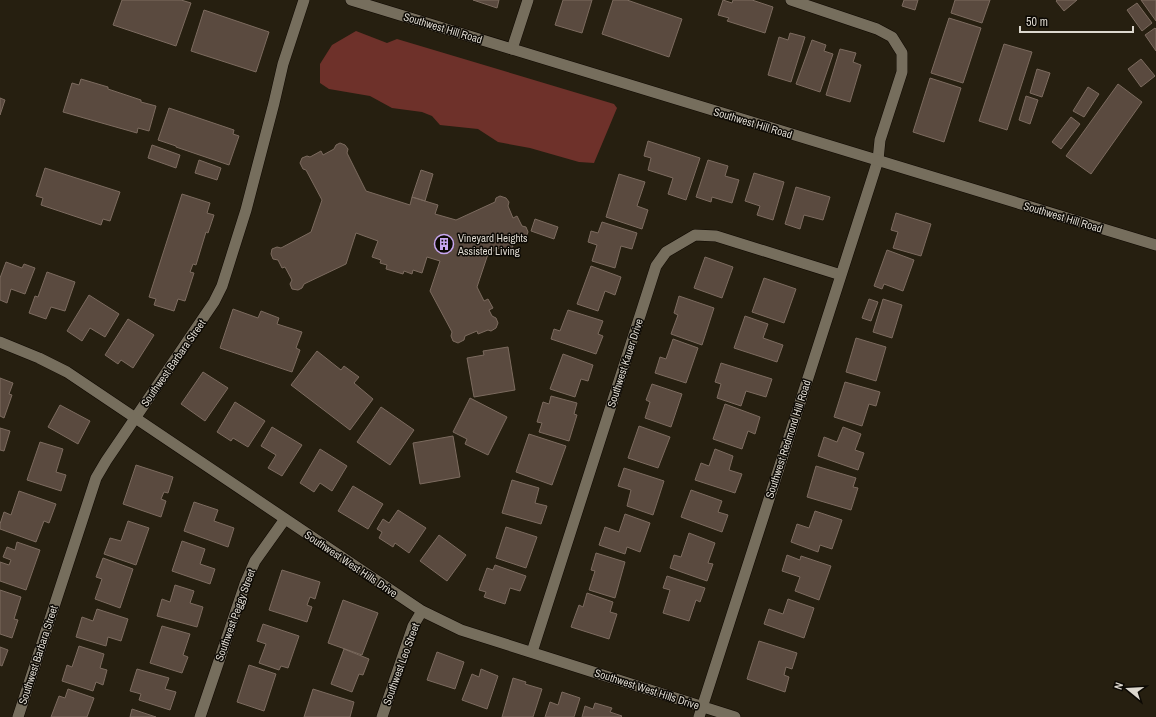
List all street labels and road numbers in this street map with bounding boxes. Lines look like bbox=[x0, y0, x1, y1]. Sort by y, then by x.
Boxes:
street label: Southwest Hill Road bbox=[402, 9, 484, 47]
street label: Southwest Hill Road bbox=[712, 104, 794, 142]
street label: Southwest Hill Road bbox=[1022, 198, 1104, 236]
street label: Southwest Barbara Street bbox=[138, 316, 209, 409]
street label: Southwest Kauer Drive bbox=[604, 317, 646, 409]
street label: Southwest Redmond Hill Road bbox=[762, 378, 814, 500]
street label: Southwest West Hills Drive bbox=[302, 528, 400, 600]
street label: Southwest Peggy Street bbox=[212, 567, 258, 663]
street label: Southwest Barbara Street bbox=[15, 603, 61, 706]
street label: Southwest Leo Street bbox=[380, 621, 422, 707]
street label: Southwest West Hills Drive bbox=[593, 665, 701, 713]

